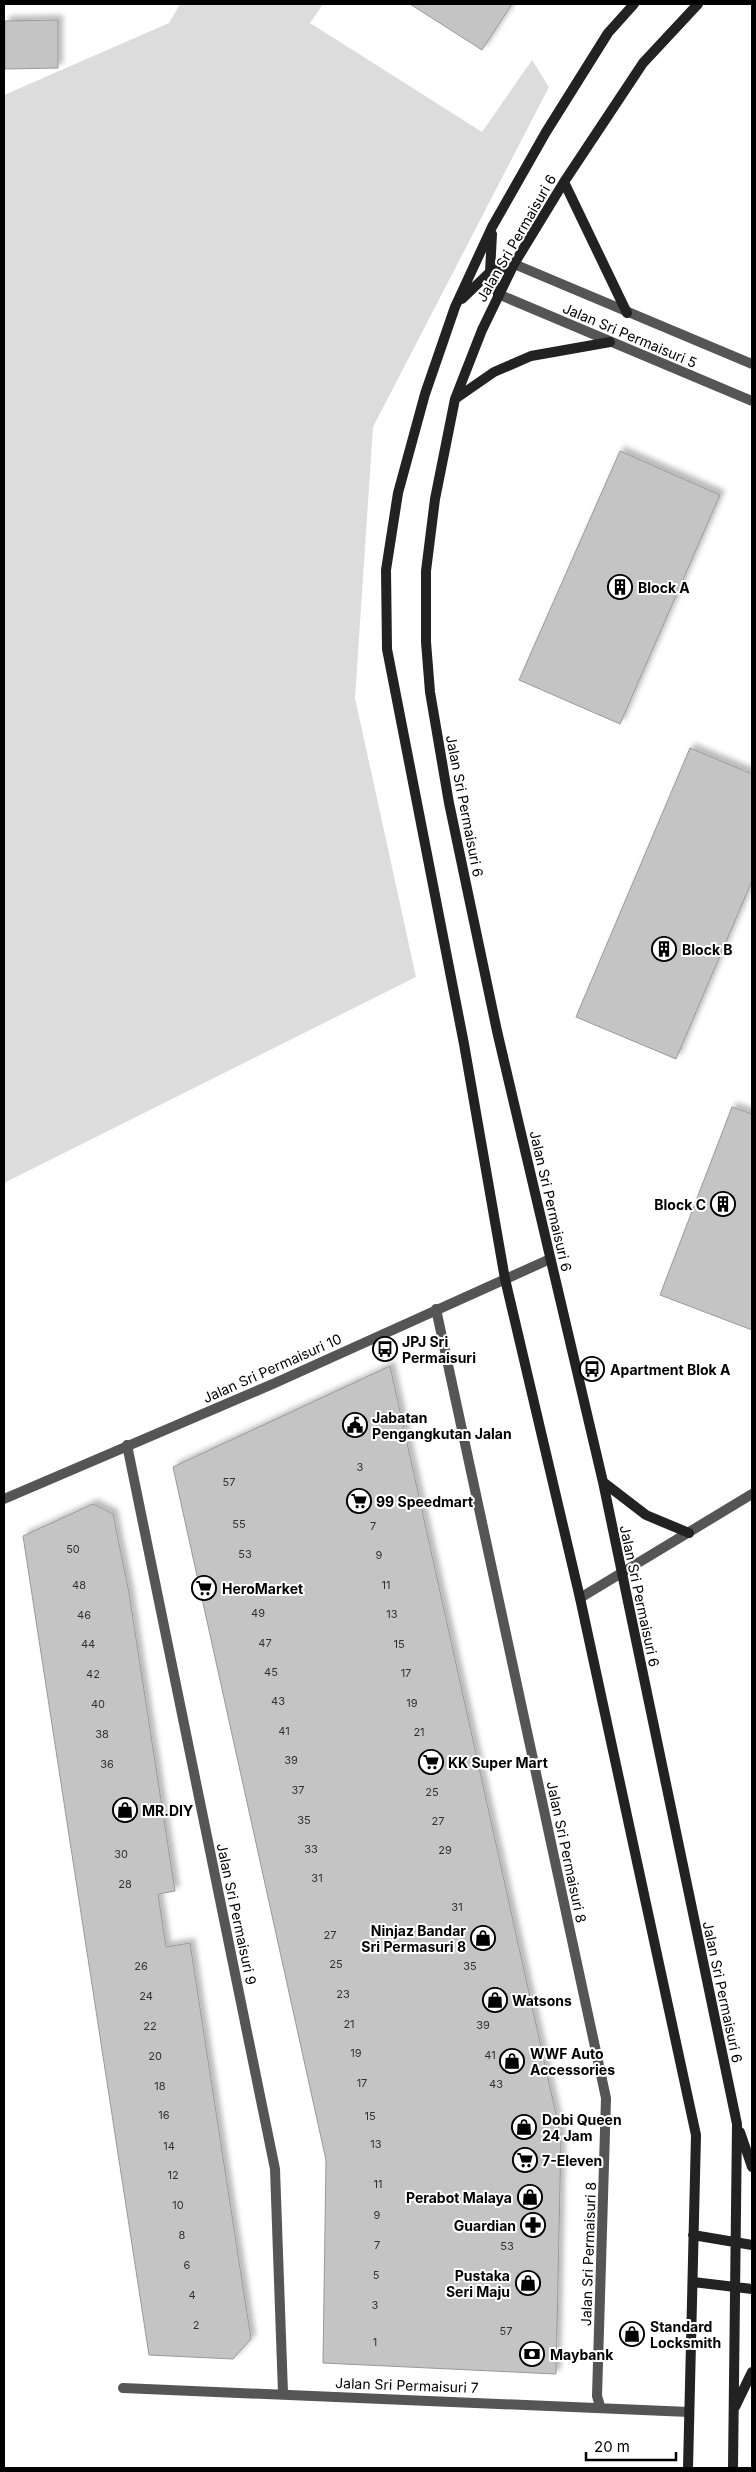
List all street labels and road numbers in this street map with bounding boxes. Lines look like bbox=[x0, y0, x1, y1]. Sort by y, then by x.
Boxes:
street label: Jalan Sri Permaisuri 6 bbox=[473, 171, 559, 305]
street label: Jalan Sri Permaisuri 5 bbox=[560, 299, 700, 371]
street label: Jalan Sri Permaisuri 6 bbox=[443, 734, 487, 878]
street label: Jalan Sri Permaisuri 6 bbox=[526, 1129, 576, 1273]
street label: Jalan Sri Permaisuri 10 bbox=[200, 1330, 344, 1406]
street label: Jalan Sri Permaisuri 6 bbox=[617, 1524, 663, 1668]
street label: Jalan Sri Permaisuri 8 bbox=[544, 1780, 590, 1924]
street label: Jalan Sri Permaisuri 9 bbox=[214, 1842, 260, 1986]
street label: Jalan Sri Permaisuri 6 bbox=[700, 1920, 746, 2064]
street label: Jalan Sri Permaisuri 8 bbox=[577, 2182, 599, 2326]
street label: Jalan Sri Permaisuri 7 bbox=[335, 2374, 479, 2396]

